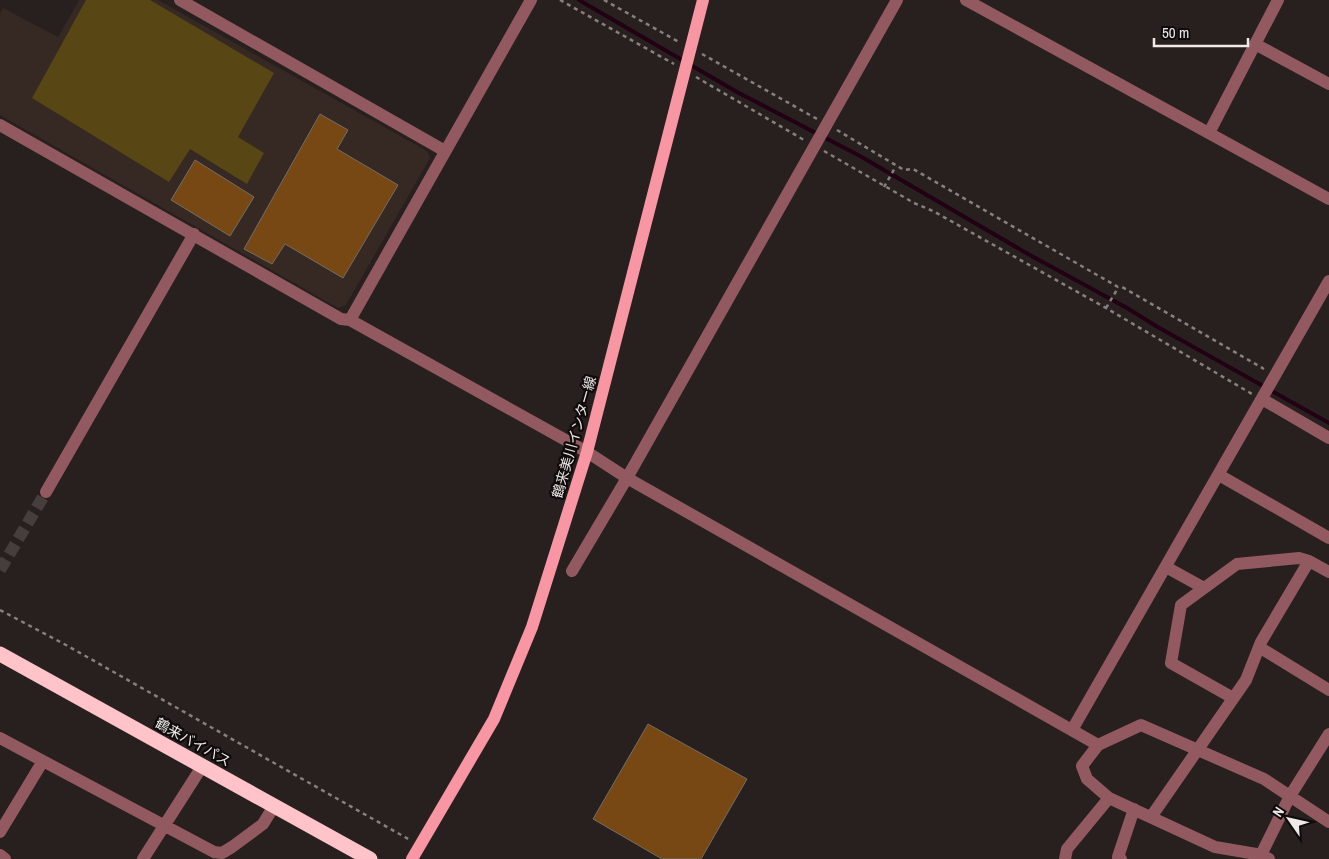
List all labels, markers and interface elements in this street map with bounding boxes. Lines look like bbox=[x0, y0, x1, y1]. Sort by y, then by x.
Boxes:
scale bar bbox=[1154, 15, 1248, 47]
text: 50 m bbox=[1162, 22, 1189, 43]
street label: 鶴来美川インター線 bbox=[548, 374, 600, 500]
street label: 鶴来バイパス bbox=[152, 714, 234, 770]
north arrow bbox=[1264, 794, 1314, 844]
text: N bbox=[1268, 803, 1288, 820]

